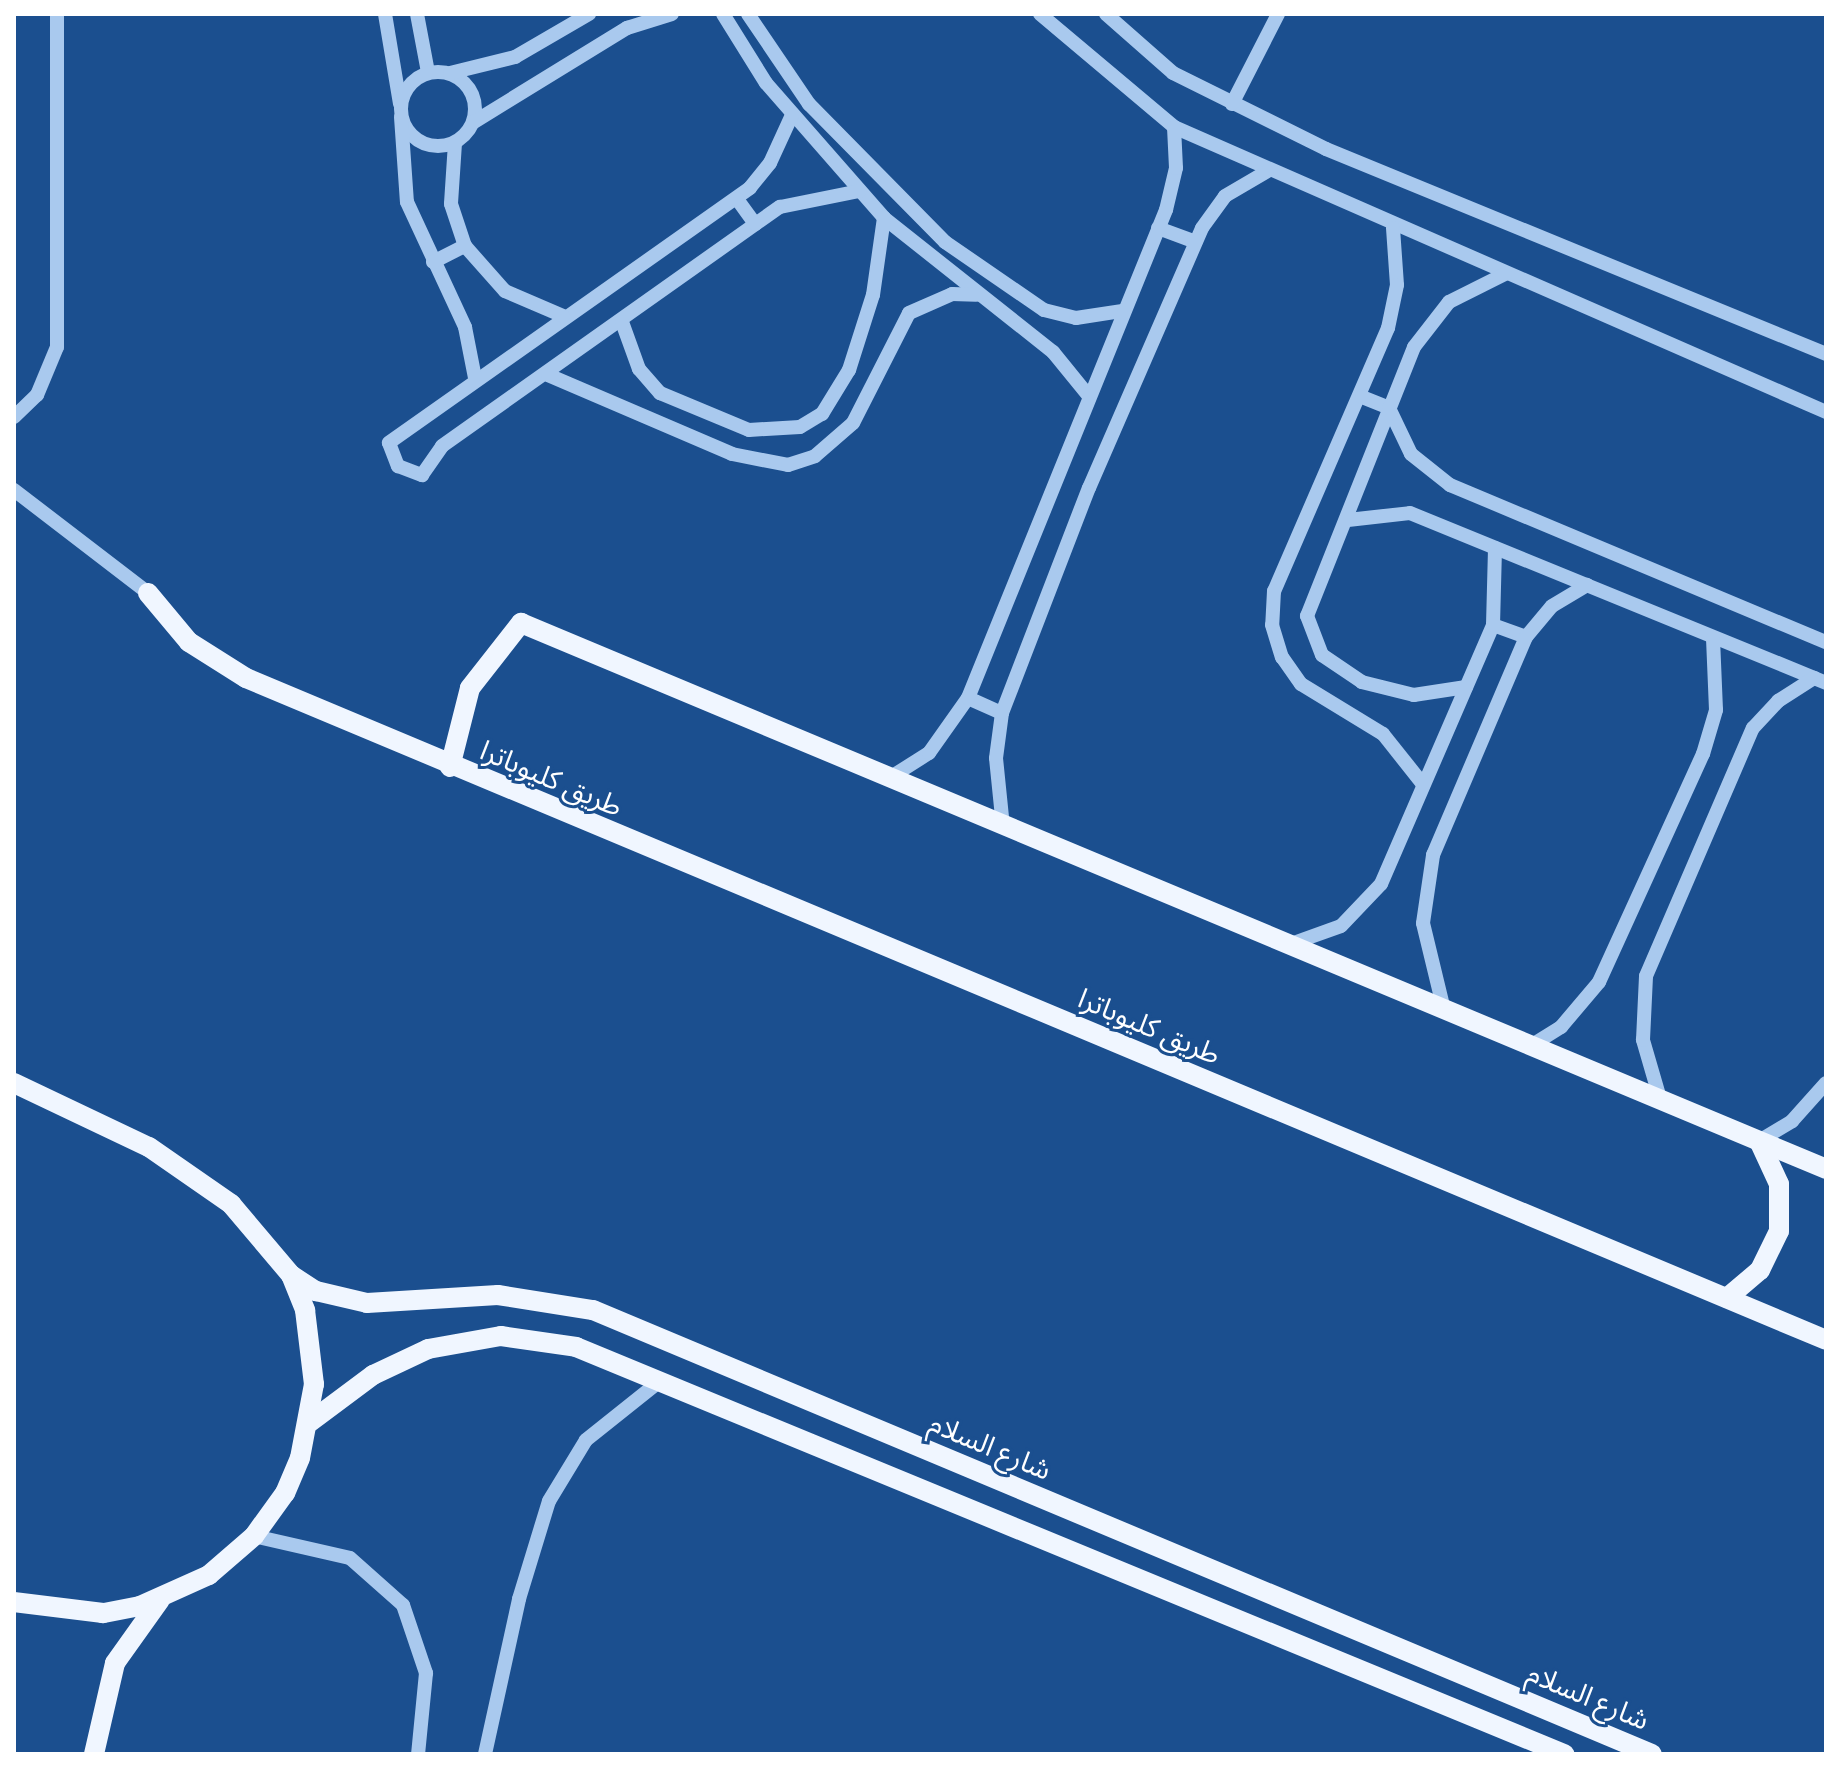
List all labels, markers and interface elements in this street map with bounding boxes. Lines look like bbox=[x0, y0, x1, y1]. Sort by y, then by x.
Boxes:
street label: طريق كليوباترا bbox=[475, 734, 627, 824]
street label: طريق كليوباترا bbox=[1073, 982, 1225, 1072]
street label: شارع السلام bbox=[924, 1406, 1056, 1488]
street label: شارع السلام bbox=[1522, 1656, 1654, 1738]

